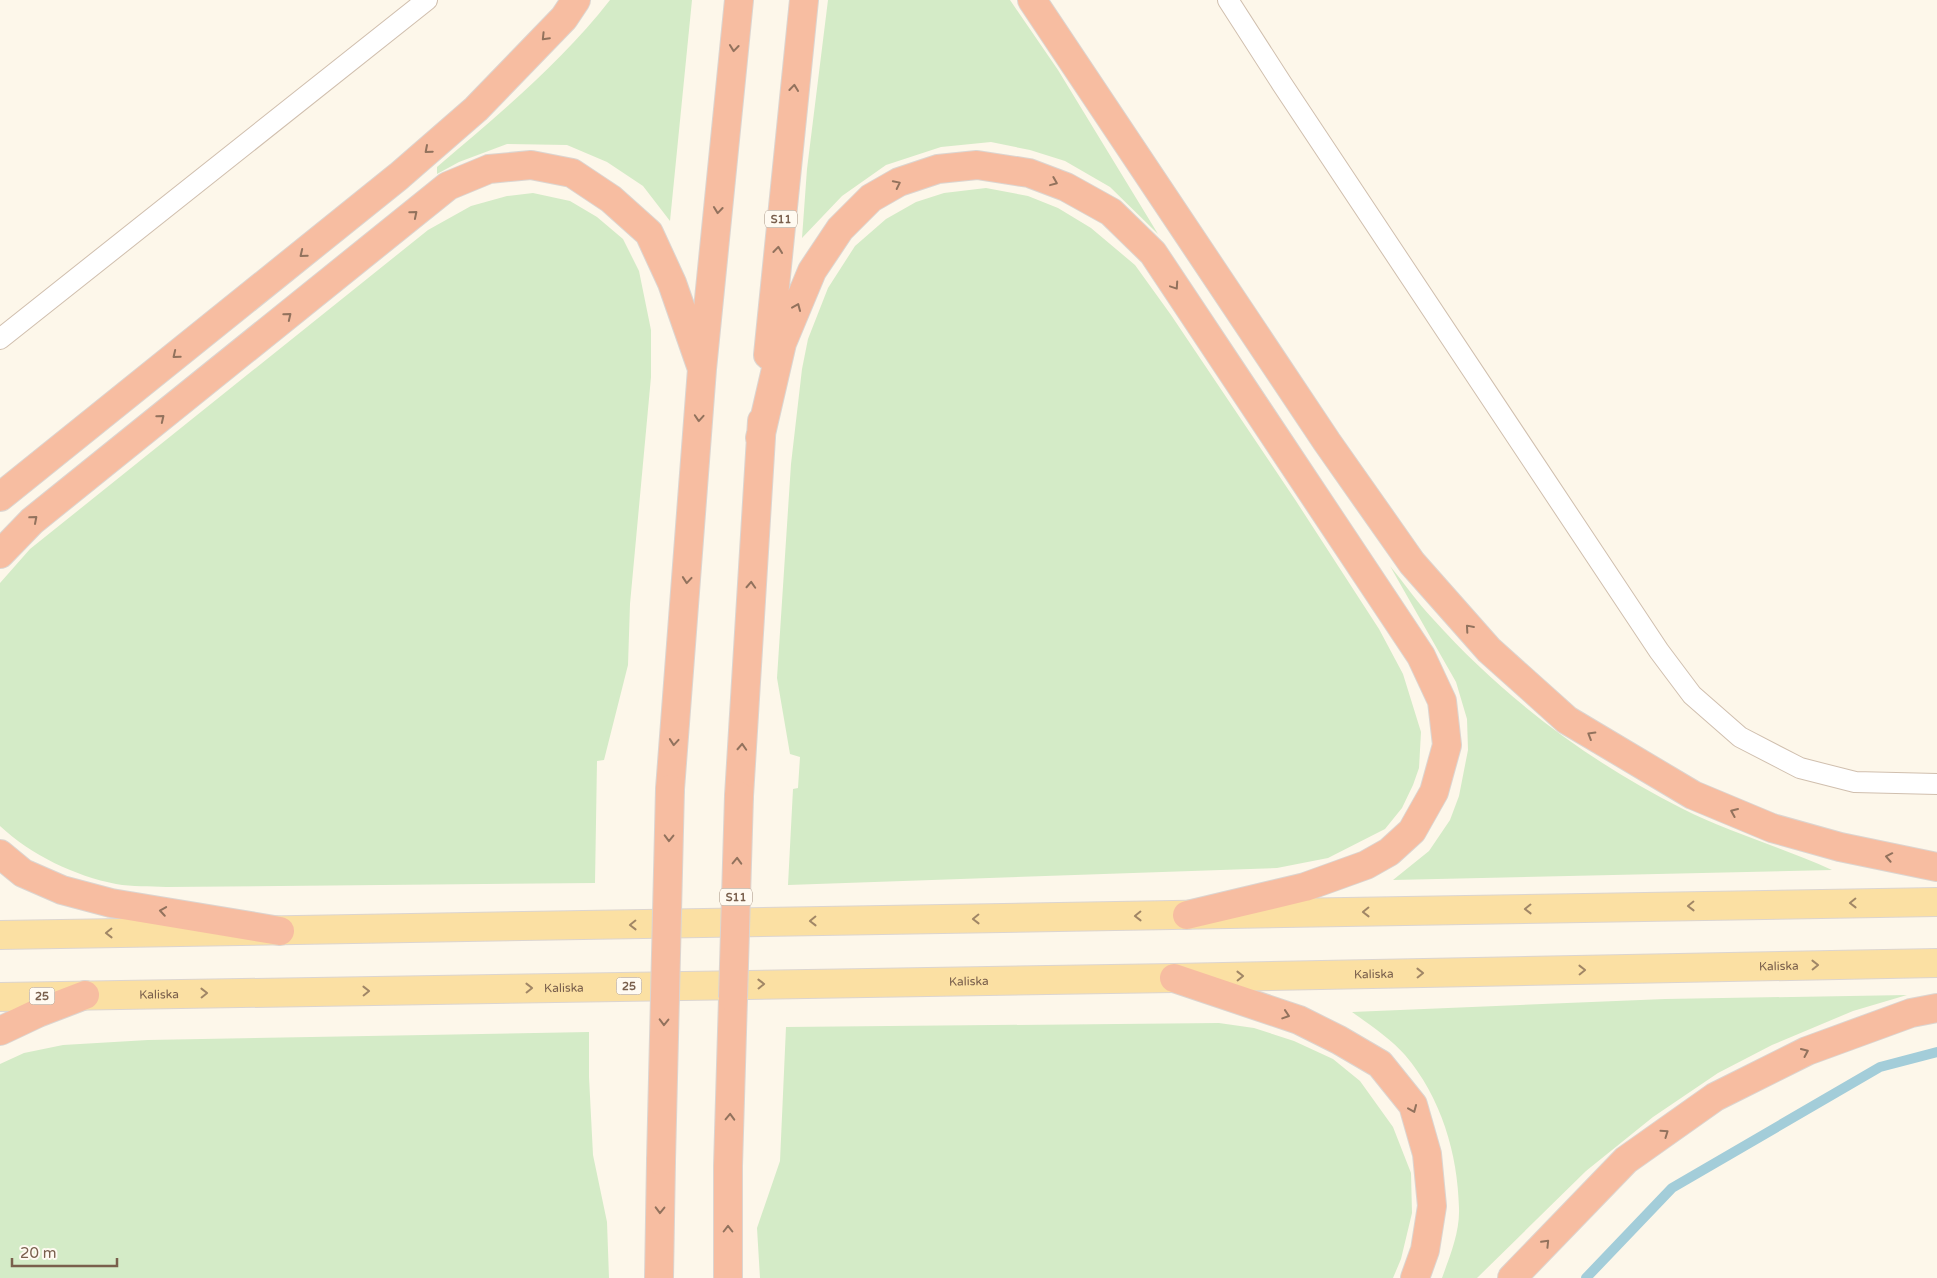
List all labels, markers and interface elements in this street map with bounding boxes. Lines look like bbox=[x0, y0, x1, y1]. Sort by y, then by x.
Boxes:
one-way arrow bbox=[542, 32, 551, 41]
one-way arrow bbox=[729, 45, 740, 53]
one-way arrow bbox=[788, 84, 799, 92]
one-way arrow bbox=[425, 145, 434, 154]
one-way arrow bbox=[1049, 176, 1058, 187]
one-way arrow bbox=[892, 180, 901, 190]
one-way arrow bbox=[713, 206, 724, 214]
road number: S11 bbox=[765, 210, 797, 228]
one-way arrow bbox=[409, 211, 418, 220]
one-way arrow bbox=[773, 246, 784, 254]
one-way arrow bbox=[300, 248, 309, 256]
one-way arrow bbox=[1169, 280, 1178, 289]
one-way arrow bbox=[790, 303, 801, 312]
one-way arrow bbox=[282, 313, 291, 322]
one-way arrow bbox=[173, 350, 182, 358]
one-way arrow bbox=[155, 414, 164, 423]
one-way arrow bbox=[693, 414, 704, 422]
one-way arrow bbox=[28, 517, 37, 525]
one-way arrow bbox=[682, 576, 693, 584]
one-way arrow bbox=[746, 581, 757, 589]
one-way arrow bbox=[1466, 625, 1475, 634]
one-way arrow bbox=[1588, 731, 1597, 741]
one-way arrow bbox=[669, 738, 680, 746]
one-way arrow bbox=[736, 743, 747, 751]
one-way arrow bbox=[1730, 808, 1739, 819]
one-way arrow bbox=[664, 834, 674, 842]
one-way arrow bbox=[1885, 853, 1894, 863]
one-way arrow bbox=[732, 857, 742, 865]
road number: S11 bbox=[720, 889, 752, 906]
one-way arrow bbox=[1849, 898, 1857, 908]
one-way arrow bbox=[1687, 901, 1694, 911]
one-way arrow bbox=[1524, 904, 1532, 914]
one-way arrow bbox=[159, 907, 167, 917]
one-way arrow bbox=[1362, 907, 1370, 917]
one-way arrow bbox=[1134, 911, 1142, 921]
one-way arrow bbox=[971, 914, 979, 924]
one-way arrow bbox=[809, 916, 817, 927]
one-way arrow bbox=[629, 919, 637, 930]
one-way arrow bbox=[105, 928, 113, 939]
street label: Kaliska bbox=[1759, 959, 1799, 974]
one-way arrow bbox=[1811, 960, 1819, 970]
one-way arrow bbox=[1578, 965, 1586, 975]
street label: Kaliska bbox=[1354, 967, 1394, 981]
one-way arrow bbox=[1416, 968, 1424, 978]
one-way arrow bbox=[1236, 971, 1244, 982]
street label: Kaliska bbox=[949, 974, 989, 989]
road number: 25 bbox=[616, 978, 642, 994]
one-way arrow bbox=[758, 979, 765, 989]
street label: Kaliska bbox=[544, 981, 584, 995]
one-way arrow bbox=[525, 983, 533, 993]
one-way arrow bbox=[362, 985, 370, 996]
street label: Kaliska bbox=[139, 987, 179, 1002]
road number: 25 bbox=[30, 988, 54, 1004]
one-way arrow bbox=[200, 988, 208, 998]
one-way arrow bbox=[1282, 1010, 1290, 1020]
one-way arrow bbox=[659, 1018, 670, 1026]
one-way arrow bbox=[1800, 1048, 1809, 1059]
one-way arrow bbox=[1407, 1104, 1417, 1113]
one-way arrow bbox=[724, 1113, 735, 1121]
one-way arrow bbox=[1659, 1129, 1668, 1139]
one-way arrow bbox=[655, 1206, 665, 1214]
one-way arrow bbox=[723, 1225, 733, 1233]
scale bar bbox=[12, 1236, 118, 1268]
one-way arrow bbox=[1540, 1240, 1549, 1249]
text: 20 m bbox=[20, 1244, 57, 1262]

